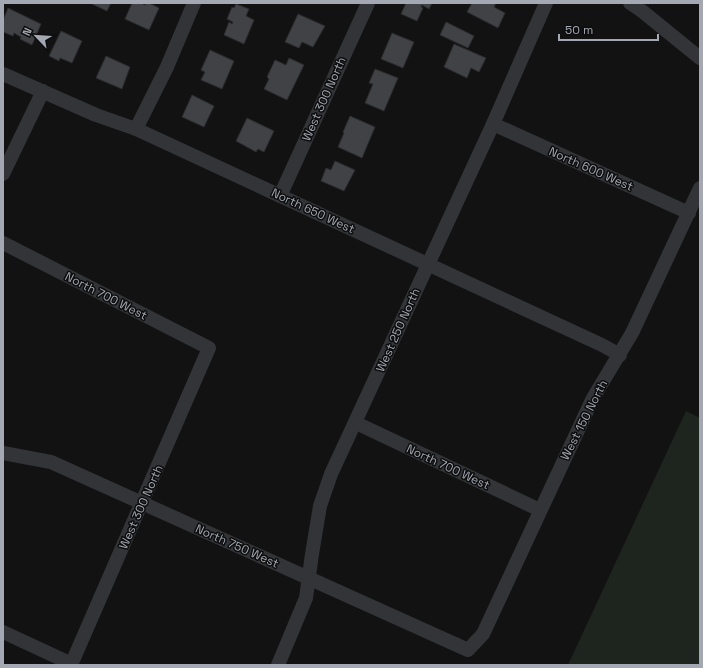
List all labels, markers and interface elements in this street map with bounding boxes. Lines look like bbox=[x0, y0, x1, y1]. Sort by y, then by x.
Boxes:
north arrow bbox=[16, 16, 56, 56]
scale bar bbox=[559, 16, 658, 42]
text: 50 m bbox=[565, 22, 593, 38]
text: N bbox=[19, 25, 35, 38]
street label: West 300 North bbox=[298, 54, 350, 144]
street label: North 600 West bbox=[546, 143, 636, 195]
street label: North 650 West bbox=[269, 185, 357, 237]
street label: North 700 West bbox=[62, 268, 150, 324]
street label: West 250 North bbox=[372, 286, 424, 374]
street label: West 150 North bbox=[557, 377, 611, 463]
street label: North 700 West bbox=[404, 441, 492, 493]
street label: West 300 North bbox=[115, 462, 167, 552]
street label: North 750 West bbox=[193, 520, 281, 572]

